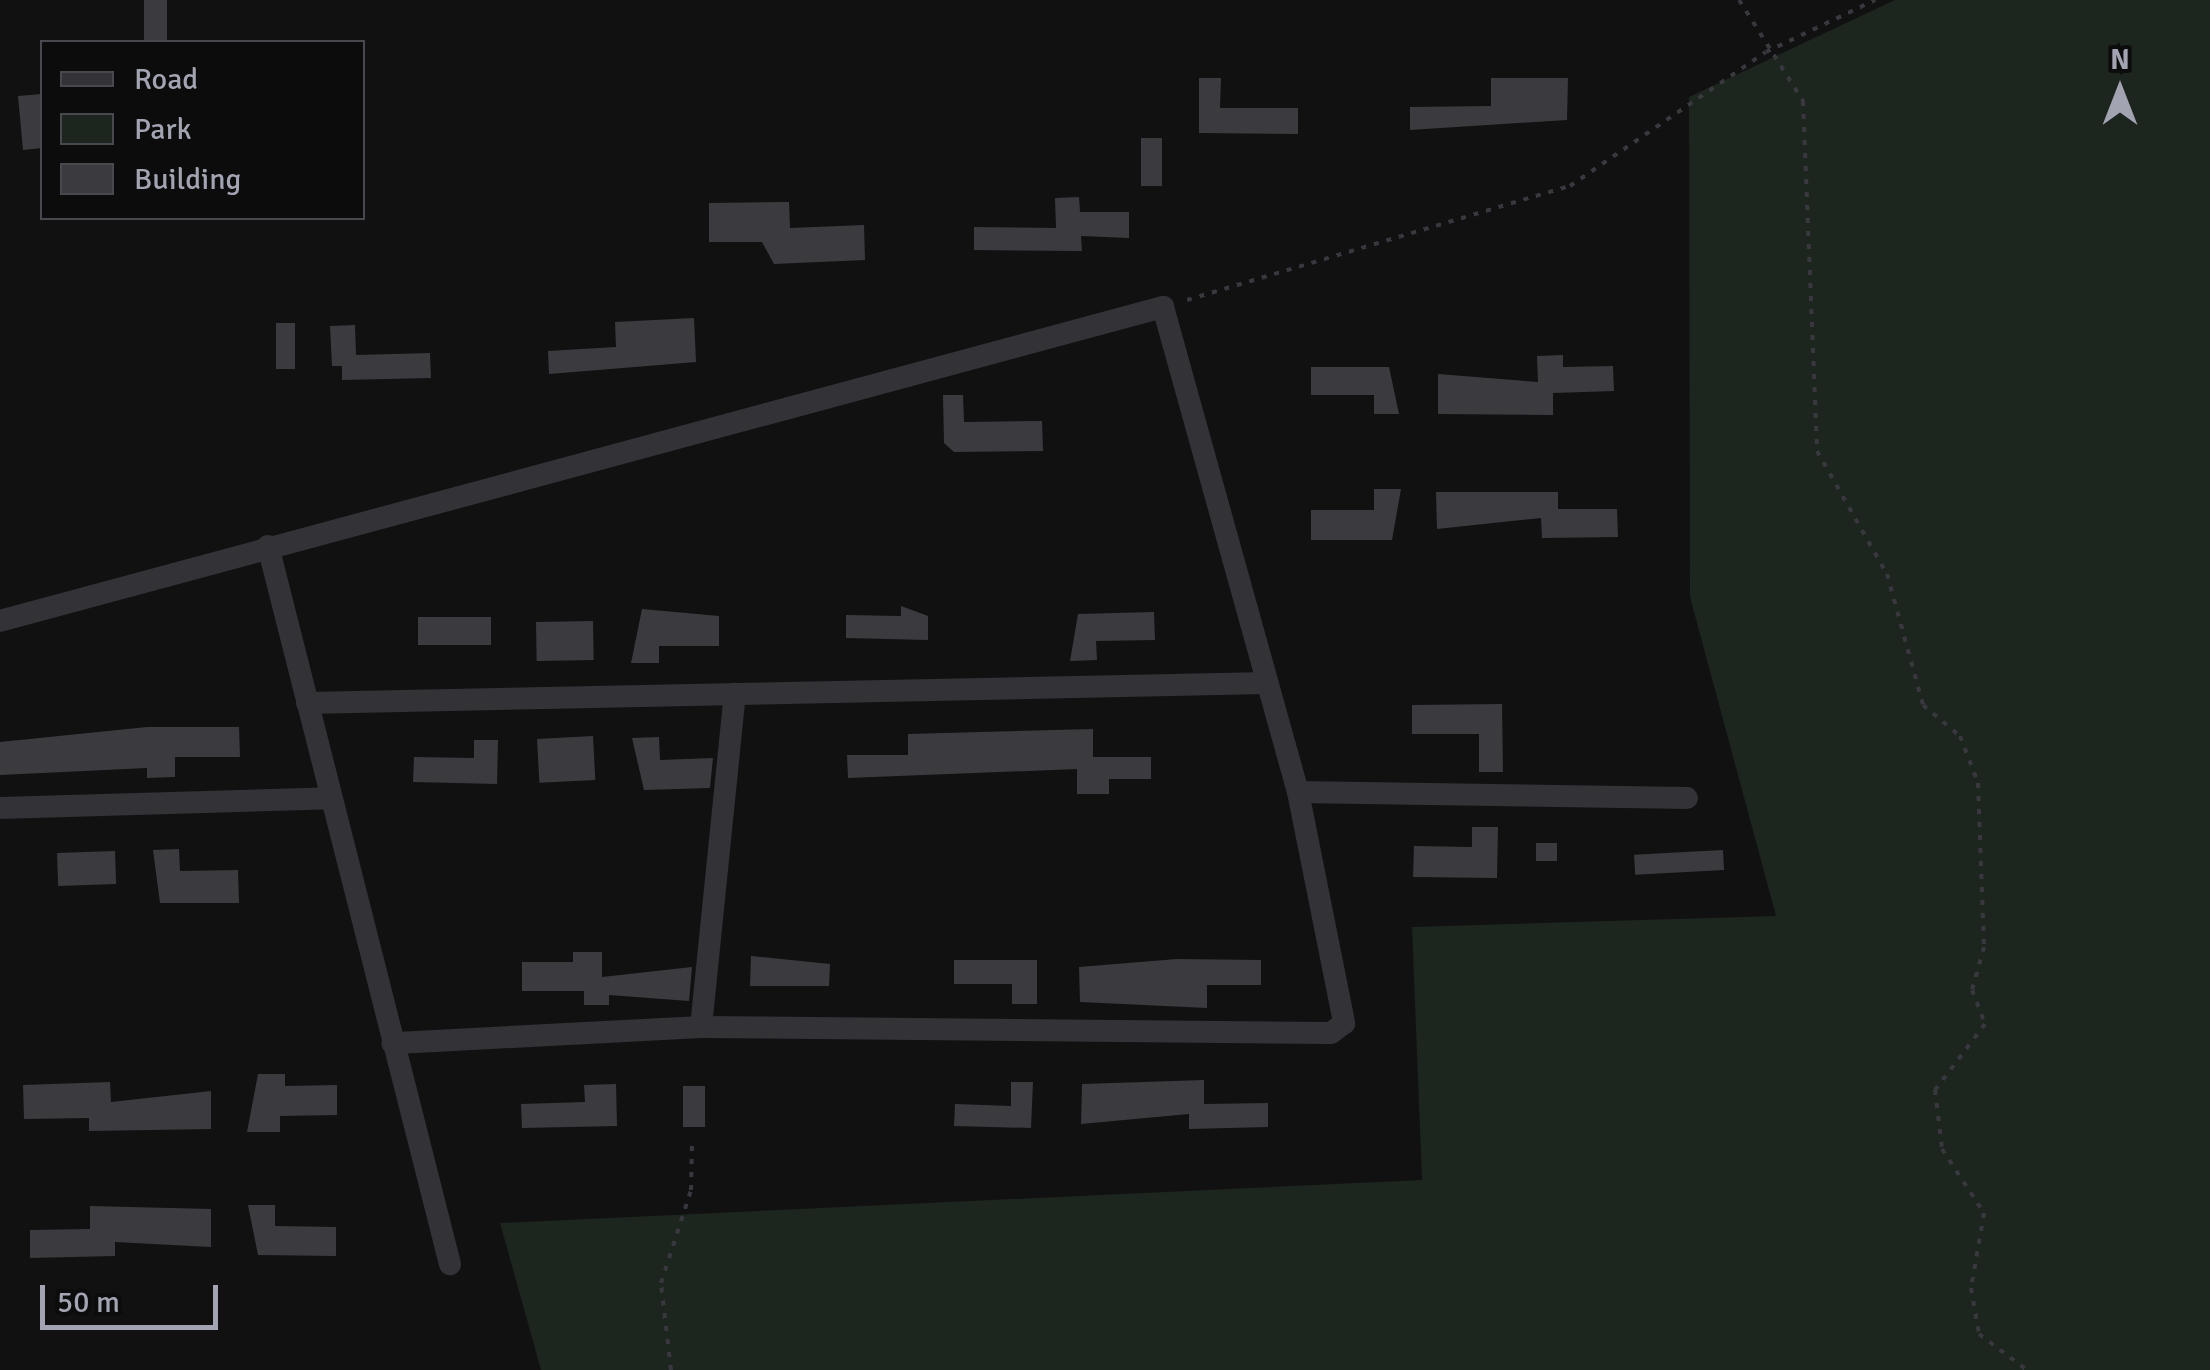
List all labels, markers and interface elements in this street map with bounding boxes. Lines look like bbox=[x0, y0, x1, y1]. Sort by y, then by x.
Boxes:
legend bbox=[40, 40, 365, 220]
north arrow bbox=[2070, 40, 2170, 140]
text: N bbox=[2110, 43, 2130, 77]
text: Road bbox=[134, 61, 198, 98]
text: Park bbox=[134, 111, 192, 148]
text: Building bbox=[134, 161, 241, 198]
scale bar bbox=[45, 1265, 222, 1327]
text: 50 m bbox=[57, 1284, 120, 1321]

